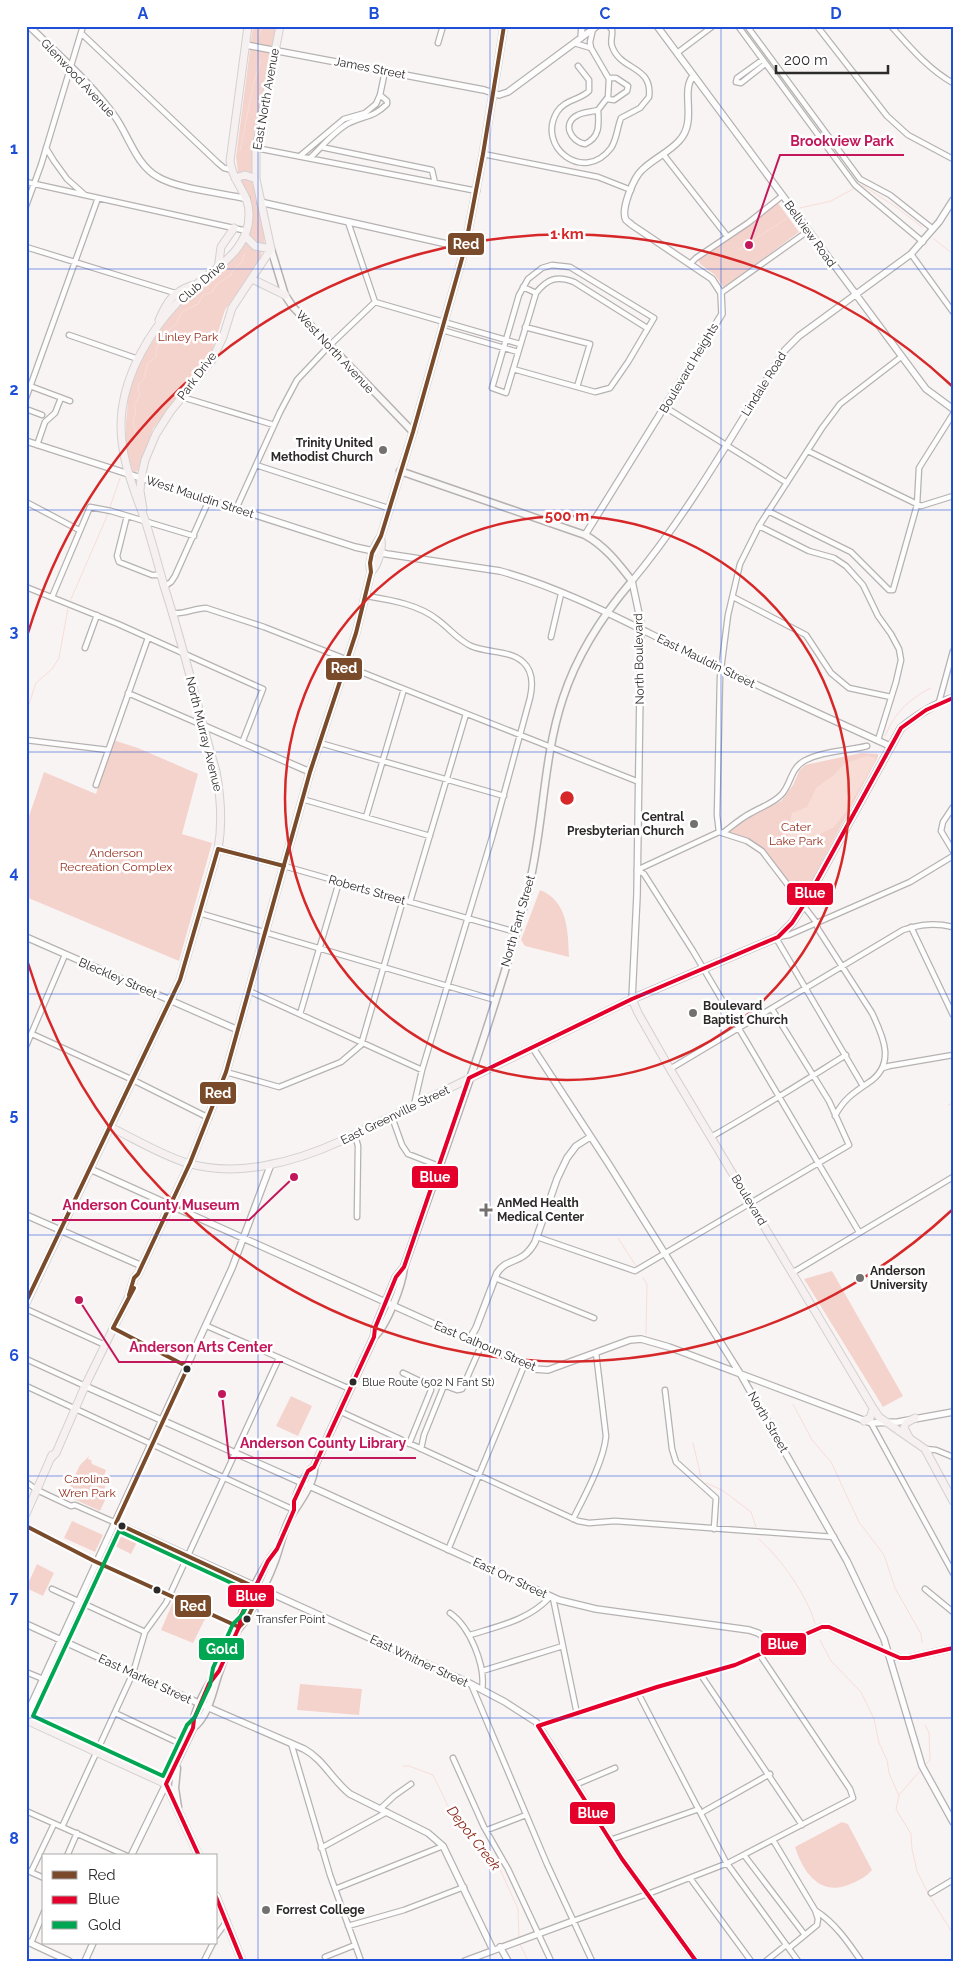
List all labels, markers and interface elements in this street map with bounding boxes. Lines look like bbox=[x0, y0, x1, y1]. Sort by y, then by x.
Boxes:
text: A bbox=[138, 4, 149, 23]
text: B bbox=[369, 4, 380, 23]
text: C bbox=[600, 4, 611, 23]
text: D bbox=[830, 4, 842, 23]
street label: Glenwood Avenue bbox=[38, 36, 118, 120]
scale bar bbox=[776, 42, 889, 74]
street label: East North Avenue bbox=[250, 47, 282, 151]
text: 200 m bbox=[784, 51, 828, 69]
street label: James Street bbox=[333, 54, 407, 82]
callout: Brookview Park bbox=[780, 126, 904, 155]
text: Brookview Park bbox=[790, 133, 894, 149]
text: 1 bbox=[10, 139, 18, 158]
street label: Bellview Road bbox=[781, 198, 839, 270]
text: 1 km bbox=[550, 225, 584, 243]
line badge: Red bbox=[447, 232, 485, 256]
text: Red bbox=[453, 236, 479, 252]
street label: Club Drive bbox=[176, 258, 228, 306]
street label: West North Avenue bbox=[293, 308, 377, 396]
street label: Boulevard Heights bbox=[657, 320, 721, 415]
park label: Linley Park bbox=[158, 330, 219, 344]
street label: Park Drive bbox=[174, 349, 220, 403]
street label: Lindale Road bbox=[739, 349, 789, 419]
text: 2 bbox=[9, 380, 19, 399]
place label: Trinity United Methodist Church bbox=[271, 436, 373, 464]
marker: Trinity United Methodist Church bbox=[377, 444, 389, 456]
street label: West Mauldin Street bbox=[144, 473, 256, 521]
text: 500 m bbox=[545, 507, 589, 525]
street label: North Boulevard bbox=[631, 613, 647, 705]
text: 3 bbox=[10, 622, 19, 641]
street label: East Mauldin Street bbox=[655, 631, 757, 691]
line badge: Red bbox=[325, 657, 363, 681]
text: Red bbox=[331, 660, 357, 676]
street label: North Murray Avenue bbox=[183, 675, 225, 793]
centre of rings bbox=[558, 789, 576, 807]
place label: Central Presbyterian Church bbox=[567, 810, 684, 838]
marker: Central Presbyterian Church bbox=[688, 818, 700, 830]
park label: Cater Lake Park bbox=[769, 820, 824, 848]
park label: Anderson Recreation Complex bbox=[60, 846, 172, 874]
text: 4 bbox=[9, 863, 19, 882]
street label: Roberts Street bbox=[327, 872, 407, 908]
street label: North Fant Street bbox=[498, 874, 538, 968]
line badge: Blue bbox=[786, 882, 834, 906]
text: Blue bbox=[795, 885, 826, 901]
street label: Bleckley Street bbox=[77, 955, 159, 1001]
place label: Boulevard Baptist Church bbox=[703, 999, 788, 1027]
marker: Boulevard Baptist Church bbox=[687, 1007, 699, 1019]
line badge: Red bbox=[199, 1081, 237, 1105]
street label: East Greenville Street bbox=[338, 1083, 452, 1147]
text: Red bbox=[205, 1085, 231, 1101]
text: 5 bbox=[10, 1105, 19, 1124]
line badge: Blue bbox=[411, 1165, 459, 1189]
text: Blue bbox=[420, 1169, 451, 1185]
street label: Boulevard bbox=[728, 1172, 770, 1228]
callout: Anderson County Museum bbox=[52, 1191, 249, 1220]
place label: AnMed Health Medical Center bbox=[497, 1196, 585, 1224]
text: Anderson County Museum bbox=[63, 1197, 239, 1213]
marker: AnMed Health Medical Center bbox=[479, 1203, 493, 1217]
place label: Anderson University bbox=[870, 1264, 928, 1292]
marker: Anderson University bbox=[854, 1272, 866, 1284]
street label: East Calhoun Street bbox=[432, 1318, 538, 1374]
callout: Anderson Arts Center bbox=[119, 1333, 283, 1362]
text: Anderson Arts Center bbox=[129, 1339, 273, 1355]
text: 6 bbox=[9, 1346, 19, 1365]
unlabelled marker bbox=[182, 1364, 192, 1374]
place label: Blue Route (502 N Fant St) bbox=[362, 1376, 494, 1389]
marker: Blue Route (502 N Fant St) bbox=[348, 1377, 358, 1387]
street label: North Street bbox=[745, 1389, 791, 1455]
callout: Anderson County Library bbox=[229, 1429, 416, 1458]
text: Anderson County Library bbox=[240, 1435, 406, 1451]
park label: Carolina Wren Park bbox=[58, 1472, 116, 1500]
unlabelled marker bbox=[117, 1521, 127, 1531]
street label: East Orr Street bbox=[471, 1555, 549, 1601]
line badge: Blue bbox=[227, 1584, 275, 1608]
unlabelled marker bbox=[152, 1585, 162, 1595]
text: 7 bbox=[10, 1588, 19, 1607]
text: Blue bbox=[236, 1588, 267, 1604]
line badge: Red bbox=[174, 1594, 212, 1618]
text: Red bbox=[180, 1598, 206, 1614]
place label: Transfer Point bbox=[256, 1613, 326, 1626]
marker: Transfer Point bbox=[242, 1614, 252, 1624]
street label: East Whitner Street bbox=[368, 1632, 470, 1690]
line badge: Blue bbox=[760, 1632, 807, 1656]
text: Blue bbox=[768, 1636, 799, 1652]
line badge: Gold bbox=[198, 1637, 245, 1661]
text: Gold bbox=[206, 1641, 238, 1657]
street label: East Market Street bbox=[96, 1651, 194, 1707]
line badge: Blue bbox=[569, 1801, 616, 1825]
water label: Depot Creek bbox=[444, 1803, 504, 1874]
text: Blue bbox=[578, 1805, 609, 1821]
text: 8 bbox=[9, 1829, 19, 1848]
legend bbox=[42, 1854, 218, 1944]
text: Red bbox=[88, 1866, 116, 1884]
text: Blue bbox=[88, 1890, 120, 1908]
place label: Forrest College bbox=[276, 1903, 365, 1917]
marker: Forrest College bbox=[260, 1904, 272, 1916]
text: Gold bbox=[88, 1916, 121, 1934]

